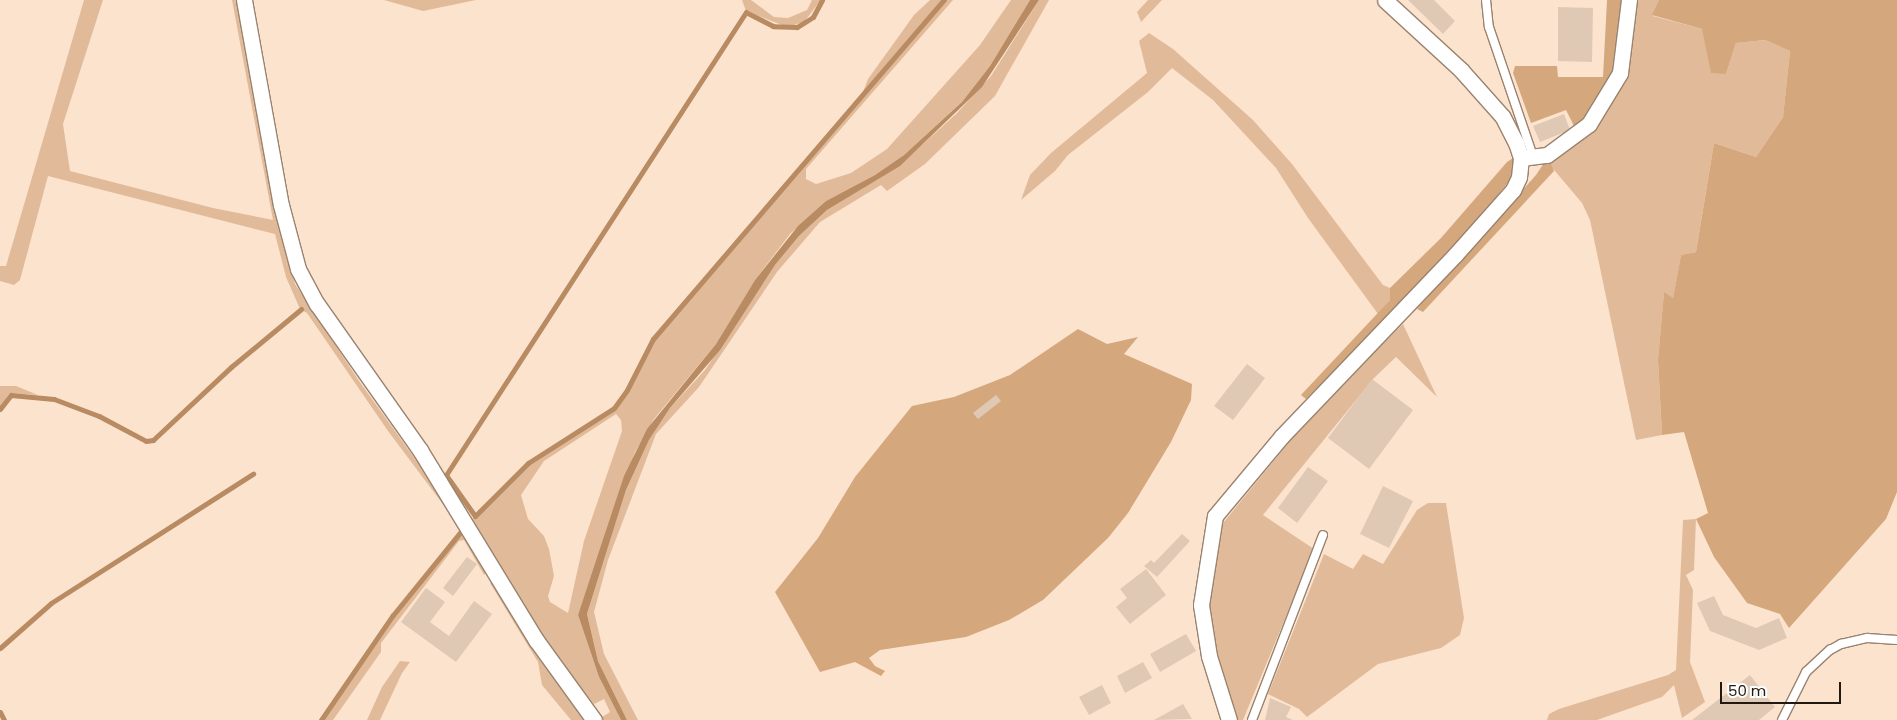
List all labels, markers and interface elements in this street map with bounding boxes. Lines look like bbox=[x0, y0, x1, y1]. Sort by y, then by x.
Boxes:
scale bar bbox=[1722, 672, 1843, 704]
text: 50 m bbox=[1728, 680, 1766, 701]

